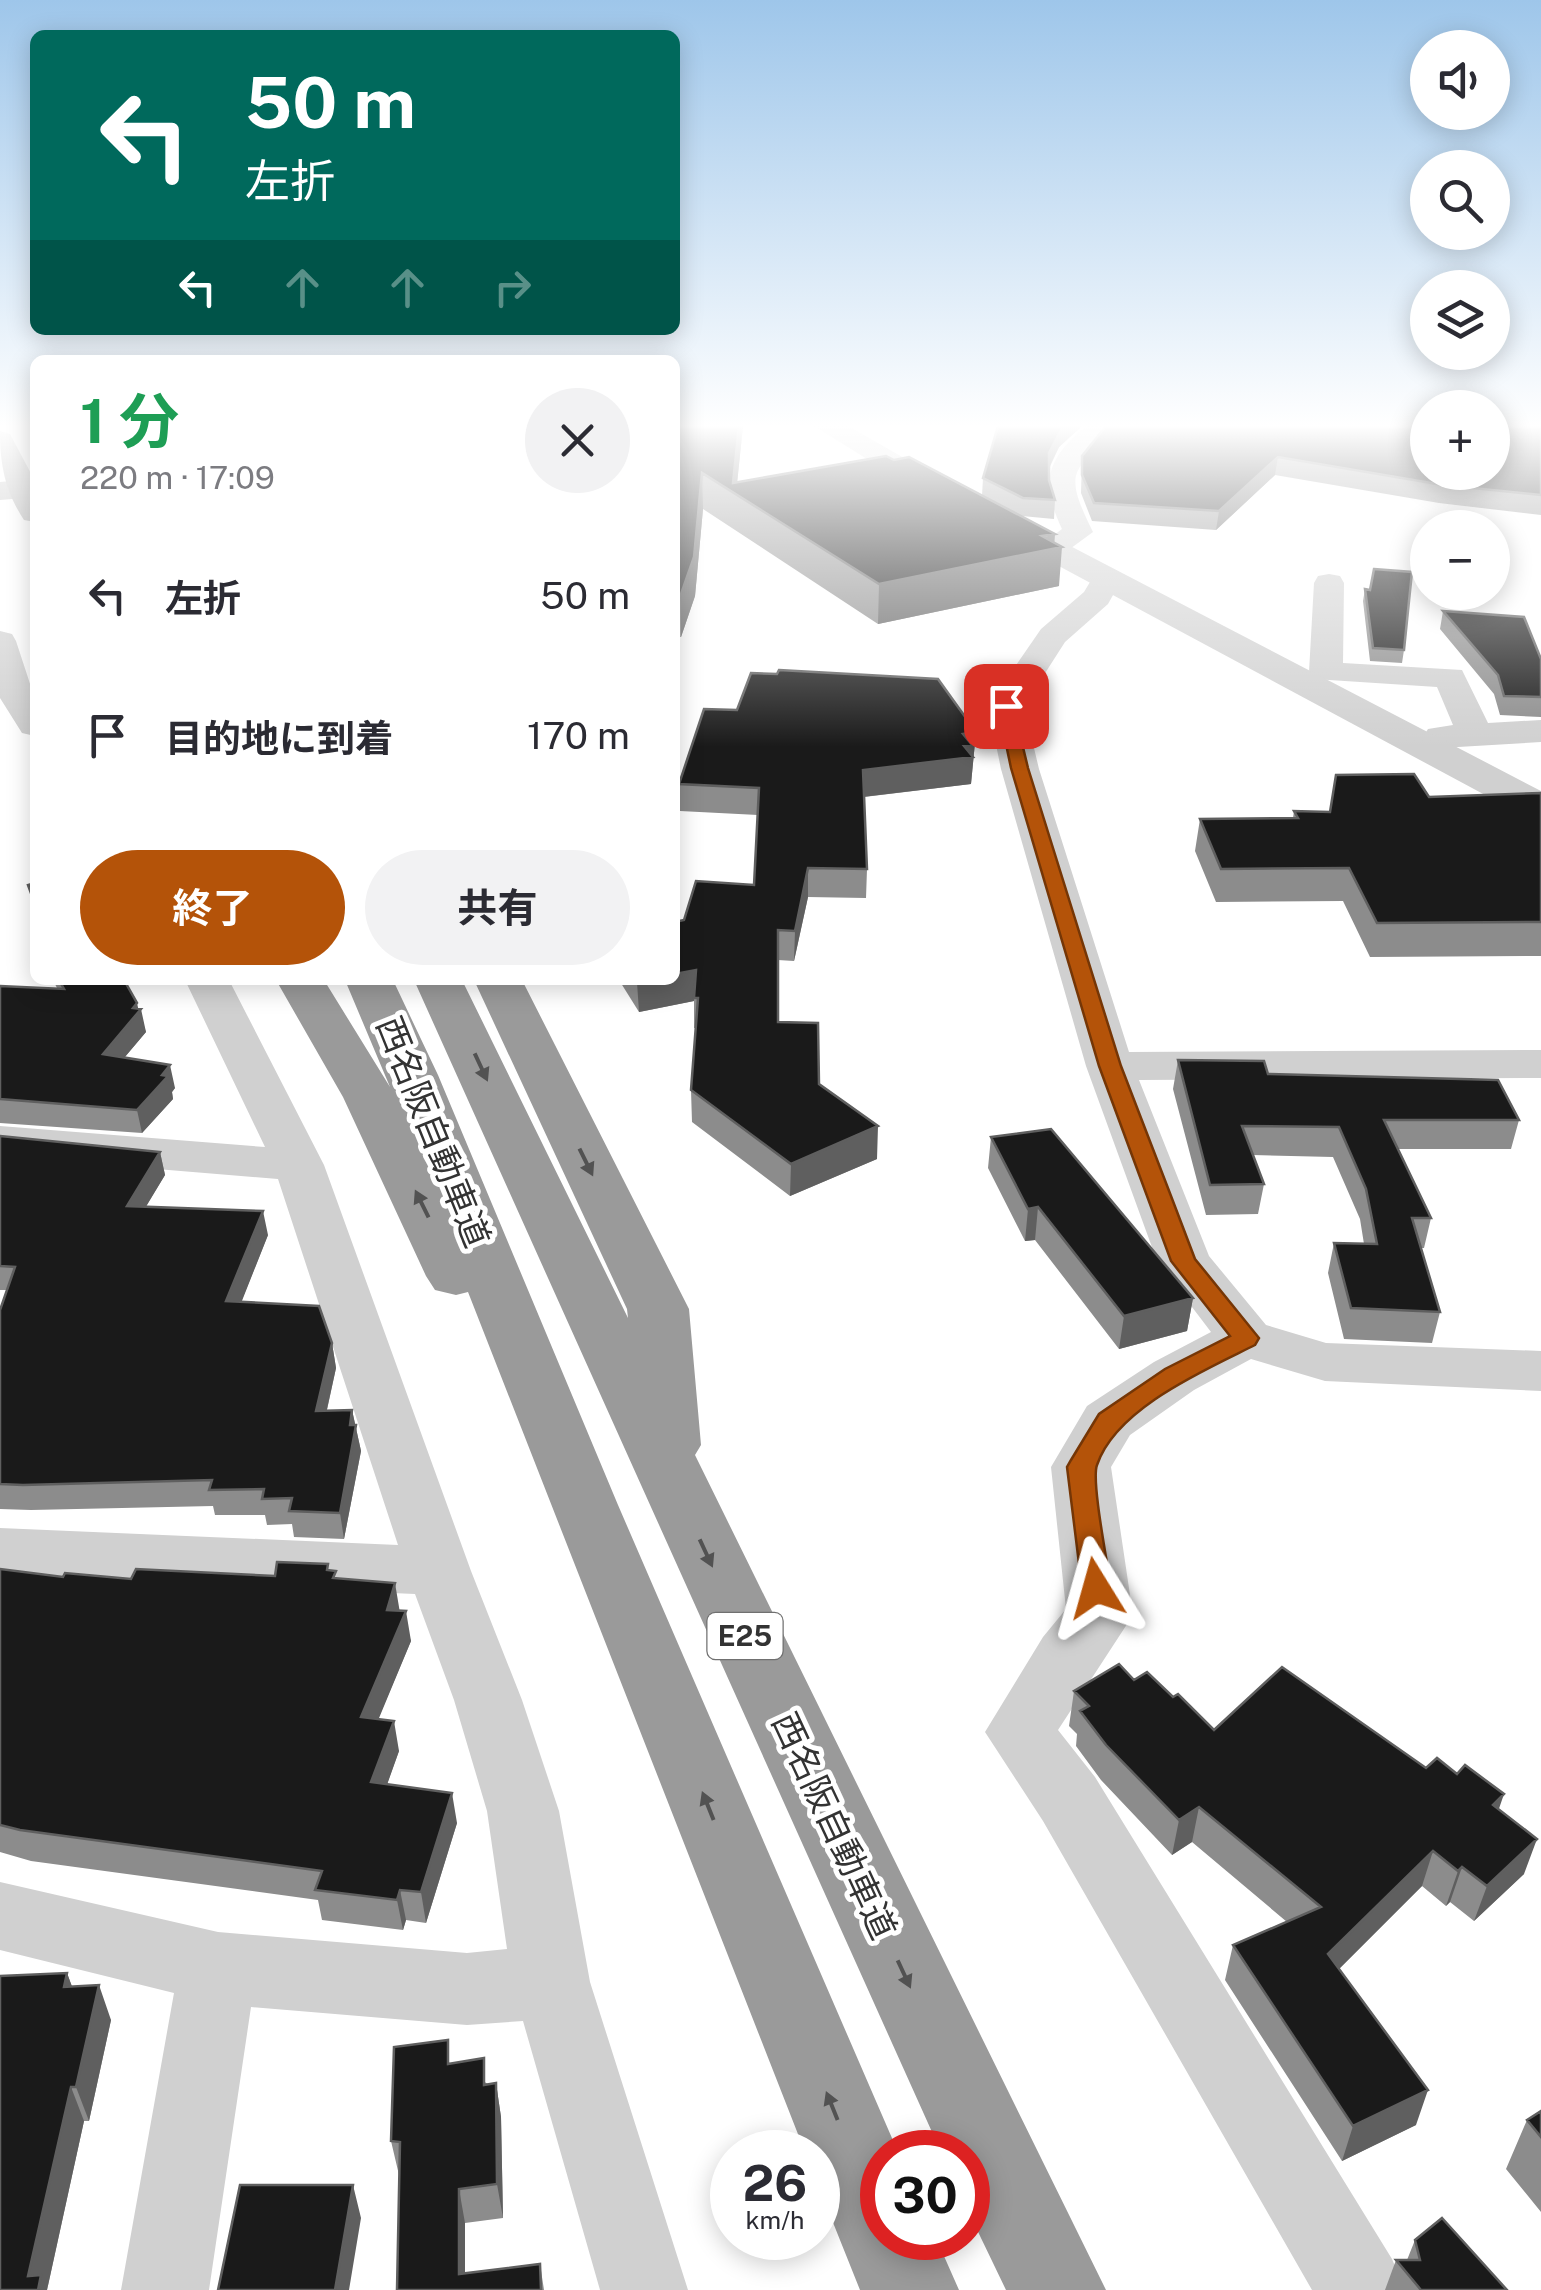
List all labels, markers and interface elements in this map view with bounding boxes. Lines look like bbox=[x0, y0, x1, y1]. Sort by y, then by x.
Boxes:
map controls bbox=[1410, 30, 1510, 610]
button: sound bbox=[1410, 30, 1510, 130]
text: 50 m bbox=[245, 61, 416, 144]
icon: left bbox=[80, 70, 210, 200]
button: search bbox=[1410, 150, 1510, 250]
text: 左折 bbox=[245, 154, 335, 207]
icon: left bbox=[170, 260, 225, 315]
icon: ahead bbox=[275, 260, 330, 315]
icon: ahead bbox=[380, 260, 435, 315]
icon: right bbox=[485, 260, 540, 315]
button: layers bbox=[1410, 270, 1510, 370]
text: 1 分 bbox=[80, 386, 179, 457]
button: close bbox=[525, 388, 630, 493]
button: + bbox=[1410, 390, 1510, 490]
text: 220 m · 17:09 bbox=[80, 459, 275, 496]
button: − bbox=[1410, 510, 1510, 610]
icon: left bbox=[80, 568, 135, 623]
text: 50 m bbox=[540, 573, 630, 618]
text: 左折 bbox=[165, 576, 241, 621]
pin bbox=[964, 664, 1049, 749]
icon: arrive bbox=[979, 679, 1034, 734]
icon: arrive bbox=[80, 708, 135, 763]
text: 170 m bbox=[527, 713, 630, 758]
text: 目的地に到着 bbox=[165, 716, 393, 761]
button: 終了 bbox=[80, 850, 345, 965]
button: 共有 bbox=[365, 850, 630, 965]
street label: 西名阪自動車道 bbox=[369, 1011, 498, 1253]
one-way arrow bbox=[473, 1053, 490, 1082]
one-way arrow bbox=[577, 1148, 594, 1177]
one-way arrow bbox=[413, 1190, 430, 1219]
position arrow bbox=[1044, 1536, 1148, 1640]
one-way arrow bbox=[698, 1538, 714, 1568]
road number: E25 bbox=[708, 1613, 782, 1659]
street label: 西名阪自動車道 bbox=[764, 1706, 905, 1945]
one-way arrow bbox=[699, 1790, 715, 1820]
one-way arrow bbox=[895, 1960, 912, 1989]
one-way arrow bbox=[823, 2091, 839, 2121]
speed limit sign: 30 bbox=[860, 2130, 990, 2260]
text: 26 bbox=[743, 2153, 807, 2212]
text: km/h bbox=[746, 2205, 804, 2235]

